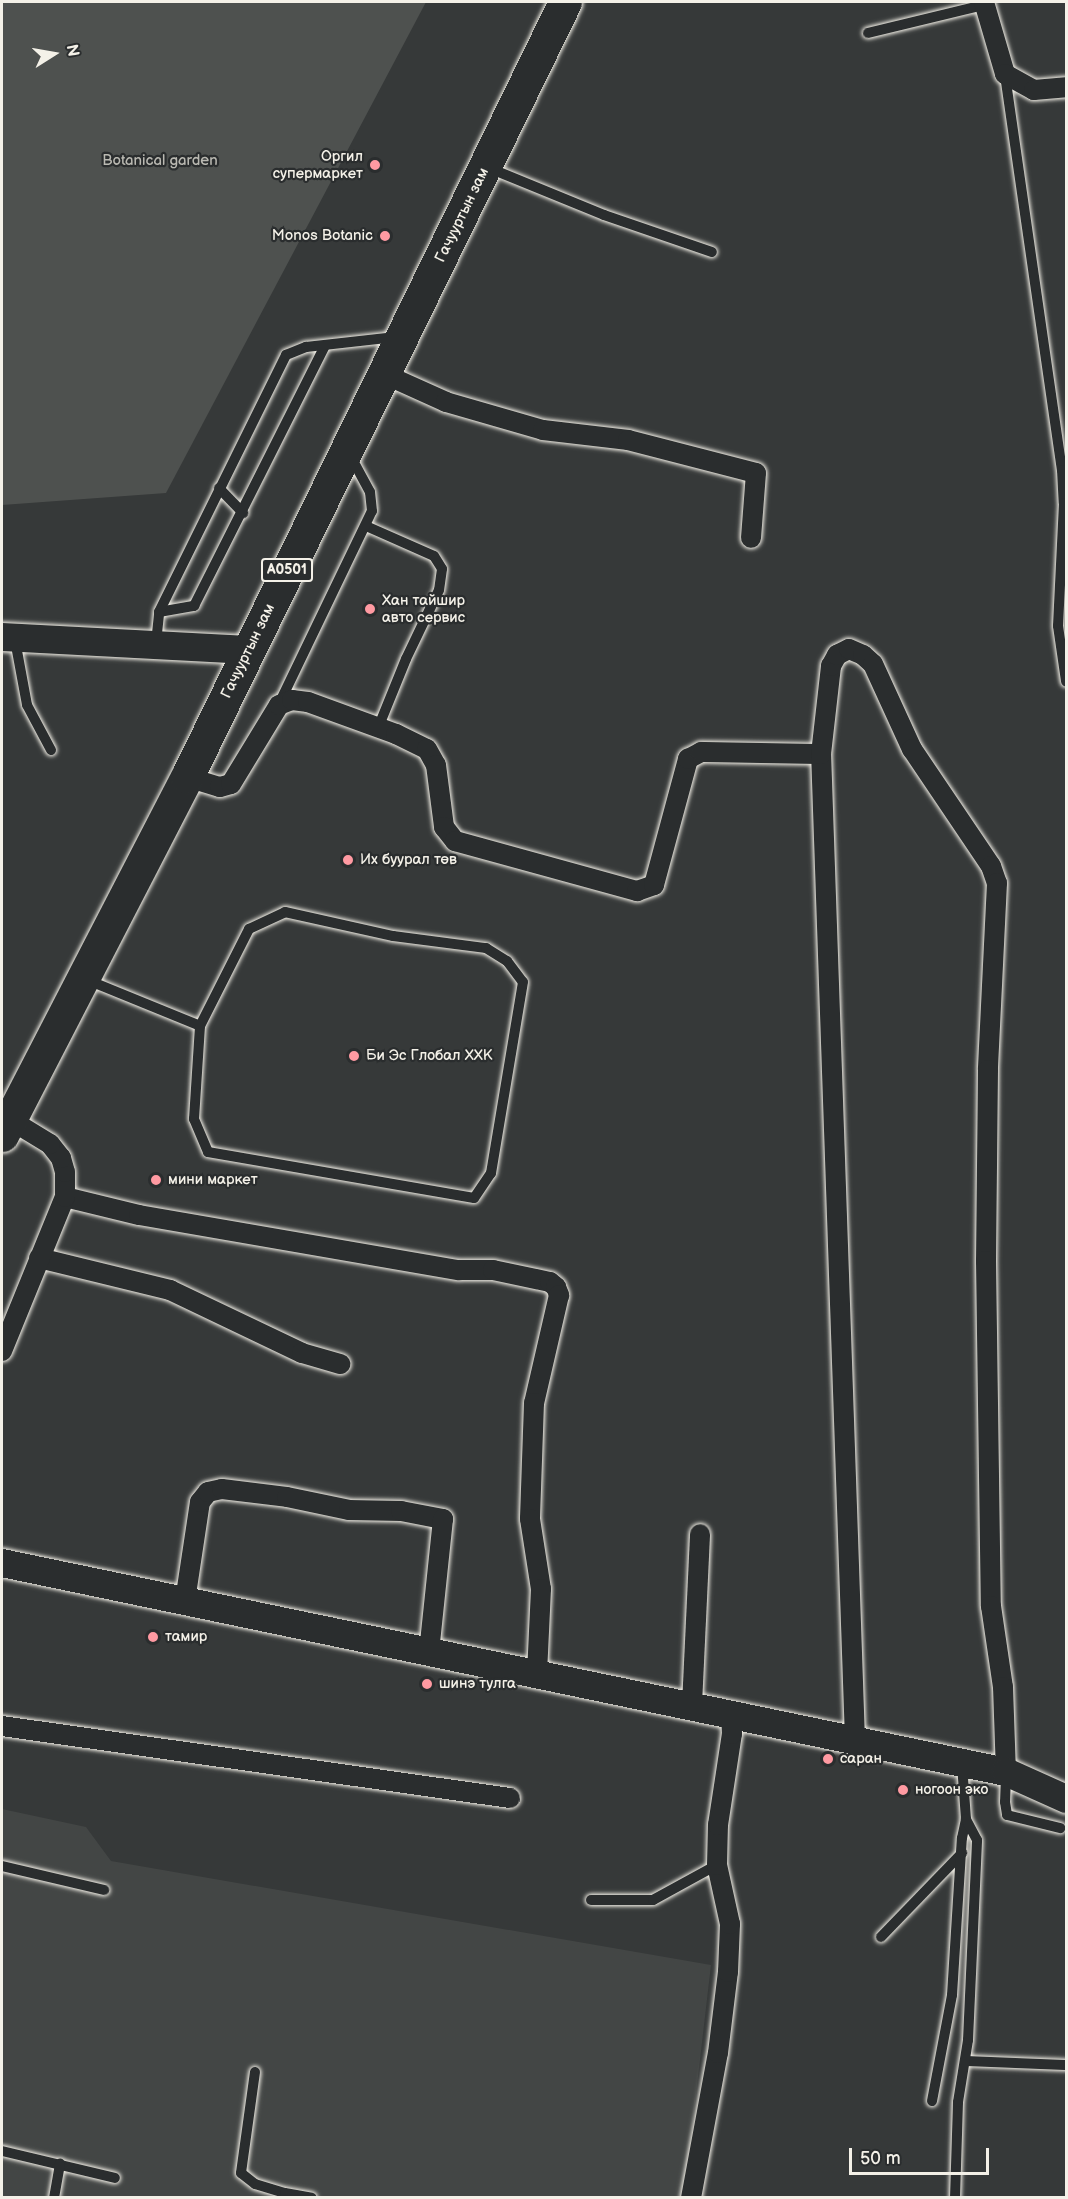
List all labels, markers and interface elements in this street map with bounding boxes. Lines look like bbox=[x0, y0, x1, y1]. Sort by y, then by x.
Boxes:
north arrow bbox=[24, 24, 84, 84]
text: N bbox=[62, 43, 83, 58]
place label: Оргил супермаркет bbox=[273, 147, 363, 182]
park label: Botanical garden bbox=[102, 152, 218, 170]
marker: Оргил супермаркет bbox=[368, 158, 382, 172]
street label: Гачууртын зам bbox=[431, 165, 493, 265]
place label: Monos Botanic bbox=[272, 227, 373, 245]
marker: Monos Botanic bbox=[378, 229, 392, 243]
road number: A0501 bbox=[260, 559, 314, 581]
place label: Хан тайшир авто сервис bbox=[382, 591, 465, 626]
street label: Гачууртын зам bbox=[217, 601, 279, 701]
marker: Хан тайшир авто сервис bbox=[363, 602, 377, 616]
place label: Их буурал төв bbox=[360, 851, 457, 869]
marker: Их буурал төв bbox=[341, 853, 355, 867]
place label: Би Эс Глобал ХХК bbox=[366, 1047, 493, 1065]
marker: Би Эс Глобал ХХК bbox=[347, 1049, 361, 1063]
place label: мини маркет bbox=[168, 1171, 258, 1189]
marker: мини маркет bbox=[149, 1173, 163, 1187]
place label: тамир bbox=[165, 1628, 207, 1646]
marker: тамир bbox=[146, 1630, 160, 1644]
place label: шинэ тулга bbox=[439, 1675, 516, 1693]
marker: шинэ тулга bbox=[420, 1677, 434, 1691]
place label: саран bbox=[840, 1750, 882, 1768]
marker: саран bbox=[821, 1752, 835, 1766]
place label: ногоон эко bbox=[915, 1781, 988, 1799]
marker: ногоон эко bbox=[896, 1783, 910, 1797]
scale bar bbox=[852, 2136, 992, 2174]
text: 50 m bbox=[860, 2148, 901, 2169]

